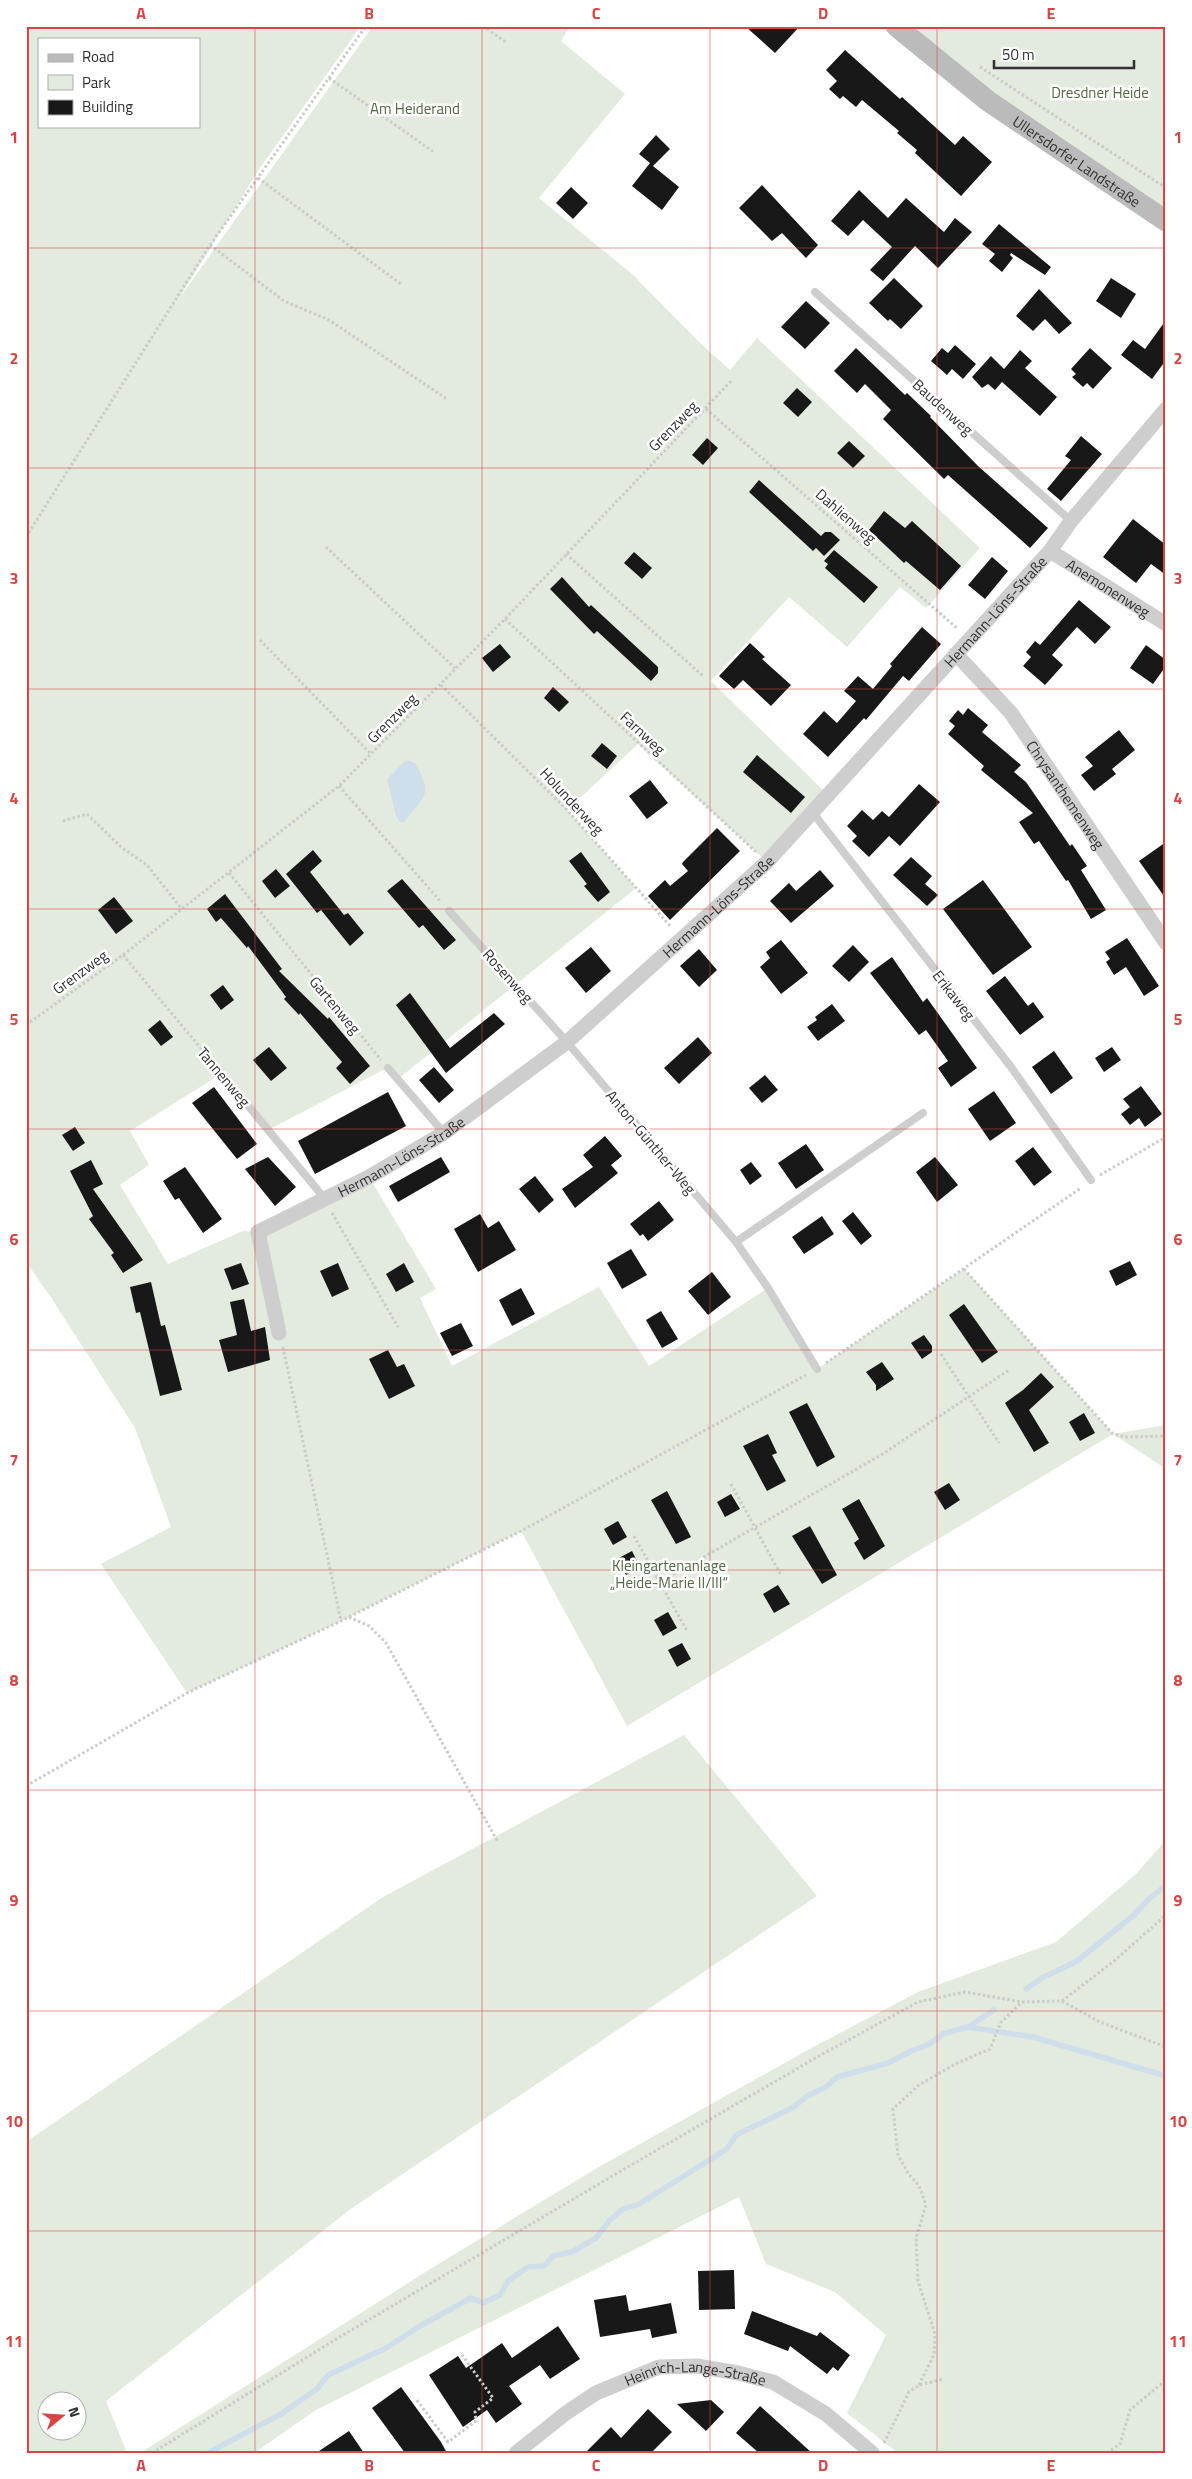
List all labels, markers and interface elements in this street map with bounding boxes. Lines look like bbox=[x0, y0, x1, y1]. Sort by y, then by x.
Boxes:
text: A bbox=[136, 1, 146, 25]
text: B bbox=[364, 1, 374, 25]
text: C bbox=[592, 1, 601, 25]
text: D bbox=[818, 1, 828, 25]
text: E bbox=[1047, 1, 1056, 25]
legend bbox=[38, 38, 200, 128]
scale bar bbox=[994, 38, 1134, 70]
text: 50 m bbox=[1002, 43, 1035, 66]
text: Road bbox=[82, 45, 114, 68]
text: Park bbox=[82, 71, 111, 94]
park label: Dresdner Heide bbox=[1051, 81, 1149, 104]
text: Building bbox=[82, 95, 133, 118]
park label: Am Heiderand bbox=[370, 97, 460, 120]
street label: Ullersdorfer Landstraße bbox=[1008, 109, 1146, 213]
text: 1 bbox=[10, 125, 18, 149]
text: 1 bbox=[1174, 125, 1182, 149]
text: 2 bbox=[10, 346, 18, 370]
text: 2 bbox=[1174, 346, 1182, 370]
street label: Baudenweg bbox=[907, 373, 979, 441]
street label: Grenzweg bbox=[643, 395, 703, 457]
street label: Dahlienweg bbox=[810, 483, 882, 549]
street label: Hermann-Löns-Straße bbox=[938, 550, 1052, 672]
street label: Anemonenweg bbox=[1062, 553, 1155, 623]
text: 3 bbox=[10, 566, 18, 590]
text: 3 bbox=[1174, 566, 1182, 590]
street label: Grenzweg bbox=[361, 687, 423, 749]
street label: Farnweg bbox=[615, 706, 671, 760]
street label: Chrysanthemenweg bbox=[1021, 736, 1111, 854]
street label: Holunderweg bbox=[535, 762, 610, 840]
text: 4 bbox=[10, 786, 19, 810]
text: 4 bbox=[1174, 786, 1183, 810]
street label: Hermann-Löns-Straße bbox=[657, 850, 779, 963]
street label: Grenzweg bbox=[48, 944, 113, 1000]
street label: Rosenweg bbox=[477, 944, 539, 1009]
street label: Erikaweg bbox=[927, 965, 981, 1025]
street label: Gartenweg bbox=[304, 971, 366, 1039]
text: 5 bbox=[10, 1007, 19, 1031]
text: 5 bbox=[1174, 1007, 1183, 1031]
street label: Tannenweg bbox=[192, 1042, 256, 1112]
street label: Anton-Günther-Weg bbox=[600, 1085, 702, 1199]
street label: Hermann-Löns-Straße bbox=[333, 1110, 469, 1202]
text: 6 bbox=[10, 1227, 19, 1251]
text: 6 bbox=[1174, 1227, 1183, 1251]
text: 7 bbox=[10, 1448, 18, 1472]
text: 7 bbox=[1174, 1448, 1182, 1472]
park label: Kleingartenanlage „Heide-Marie II/III“ bbox=[610, 1554, 728, 1594]
text: 8 bbox=[10, 1668, 19, 1692]
text: 8 bbox=[1174, 1668, 1183, 1692]
text: 9 bbox=[10, 1888, 19, 1912]
text: 9 bbox=[1174, 1888, 1183, 1912]
text: 10 bbox=[5, 2109, 23, 2133]
text: 10 bbox=[1169, 2109, 1187, 2133]
text: 11 bbox=[5, 2329, 23, 2353]
text: 11 bbox=[1169, 2329, 1187, 2353]
street label: Heinrich-Lange-Straße bbox=[621, 2354, 769, 2392]
north arrow bbox=[38, 2392, 88, 2442]
text: N bbox=[63, 2404, 86, 2420]
text: A bbox=[136, 2453, 146, 2477]
text: B bbox=[364, 2453, 374, 2477]
text: C bbox=[592, 2453, 601, 2477]
text: D bbox=[818, 2453, 828, 2477]
text: E bbox=[1047, 2453, 1056, 2477]

